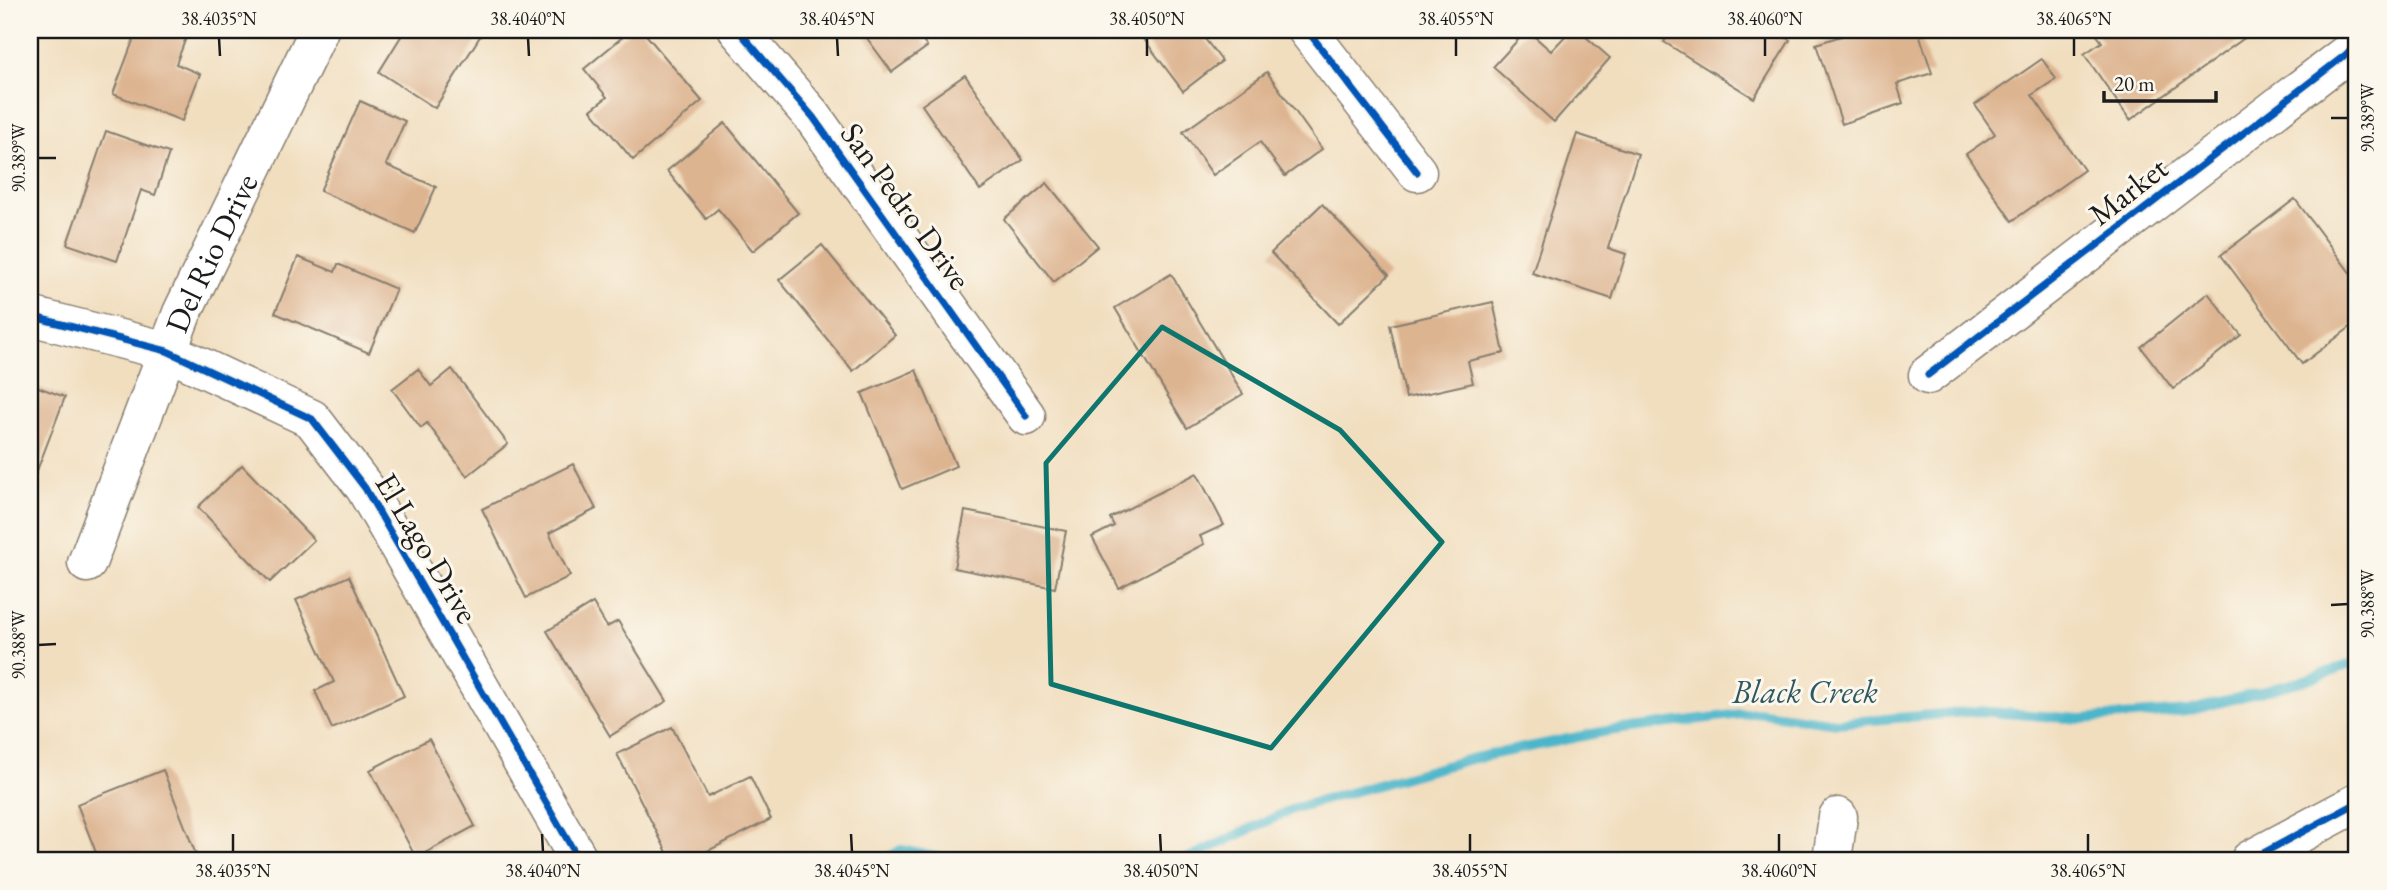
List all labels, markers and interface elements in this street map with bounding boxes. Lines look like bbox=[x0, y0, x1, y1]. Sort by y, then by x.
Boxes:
text: 38.4035°N bbox=[181, 7, 257, 30]
text: 38.4040°N bbox=[490, 7, 566, 30]
text: 38.4045°N bbox=[799, 7, 875, 30]
text: 38.4050°N bbox=[1109, 7, 1185, 30]
text: 38.4055°N bbox=[1418, 7, 1494, 30]
text: 38.4060°N bbox=[1727, 7, 1803, 30]
text: 38.4065°N bbox=[2036, 7, 2112, 30]
scale bar bbox=[2104, 60, 2216, 104]
text: 20 m bbox=[2114, 70, 2155, 97]
text: 90.389°W bbox=[2356, 83, 2379, 153]
street label: San Pedro Drive bbox=[831, 114, 981, 298]
text: 90.389°W bbox=[7, 123, 30, 193]
street label: Market bbox=[2080, 147, 2176, 235]
street label: Del Rio Drive bbox=[155, 167, 267, 339]
street label: El Lago Drive bbox=[366, 465, 488, 631]
text: 90.388°W bbox=[2356, 569, 2379, 639]
text: 90.388°W bbox=[7, 610, 30, 680]
water label: Black Creek bbox=[1731, 670, 1878, 713]
text: 38.4035°N bbox=[195, 859, 271, 882]
text: 38.4040°N bbox=[505, 859, 581, 882]
text: 38.4045°N bbox=[814, 859, 890, 882]
text: 38.4050°N bbox=[1123, 859, 1199, 882]
text: 38.4055°N bbox=[1432, 859, 1508, 882]
text: 38.4060°N bbox=[1741, 859, 1817, 882]
text: 38.4065°N bbox=[2050, 859, 2126, 882]

